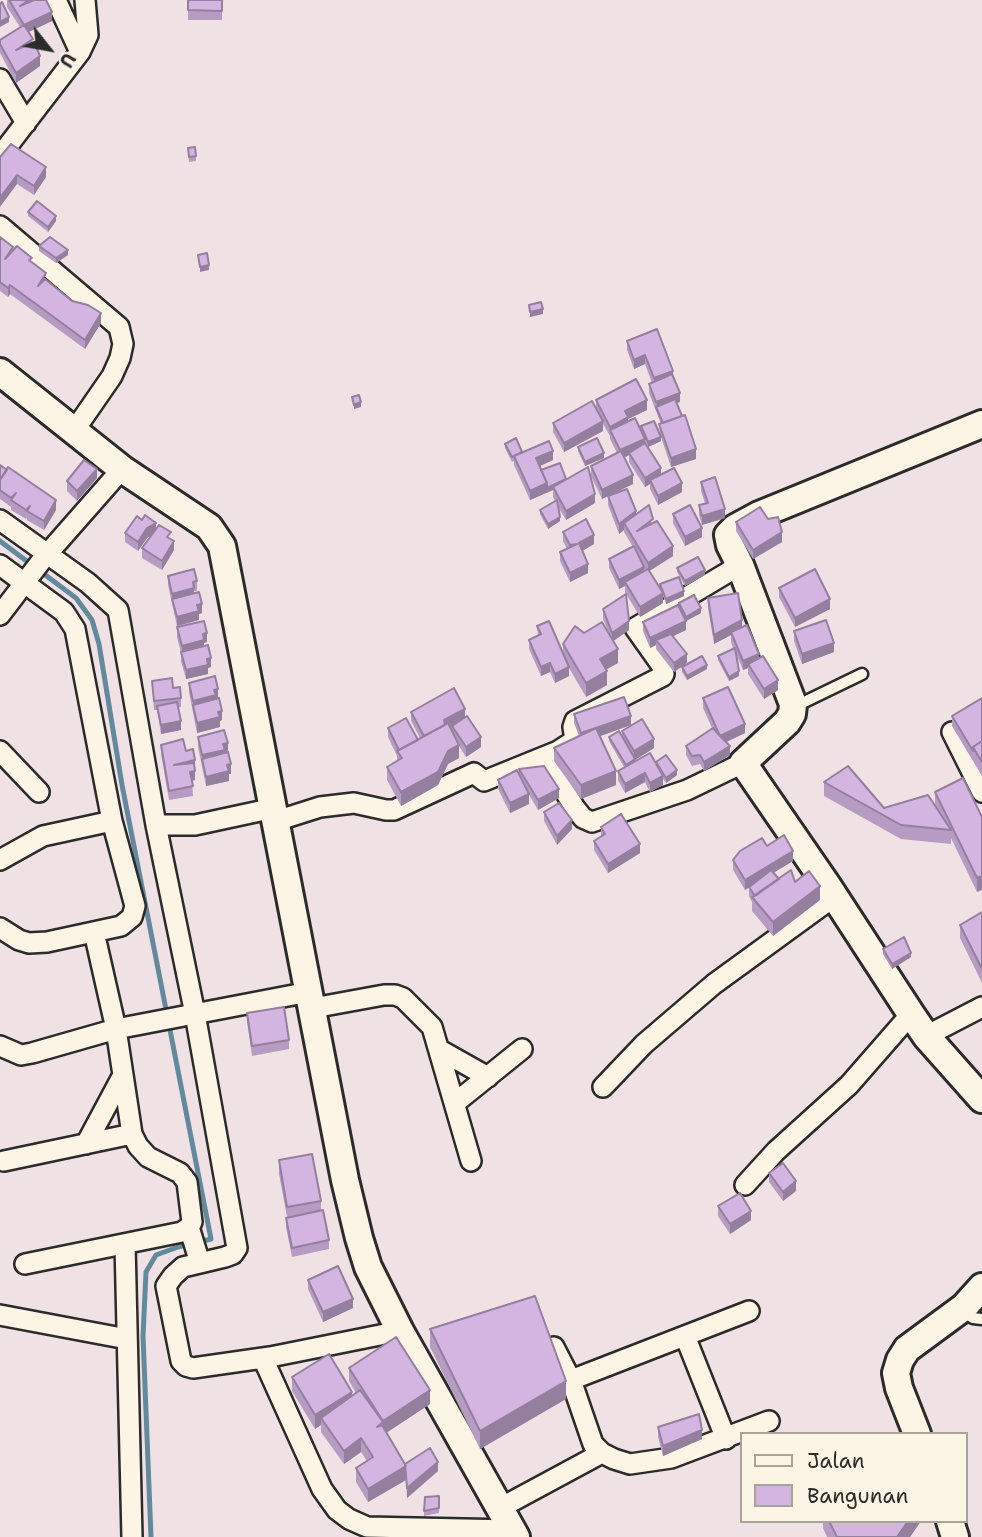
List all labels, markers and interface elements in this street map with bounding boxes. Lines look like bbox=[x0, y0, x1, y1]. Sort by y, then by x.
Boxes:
north arrow bbox=[14, 14, 84, 84]
text: U bbox=[53, 48, 81, 72]
legend bbox=[740, 1432, 968, 1523]
text: Jalan bbox=[807, 1447, 865, 1475]
text: Bangunan bbox=[807, 1482, 908, 1510]

